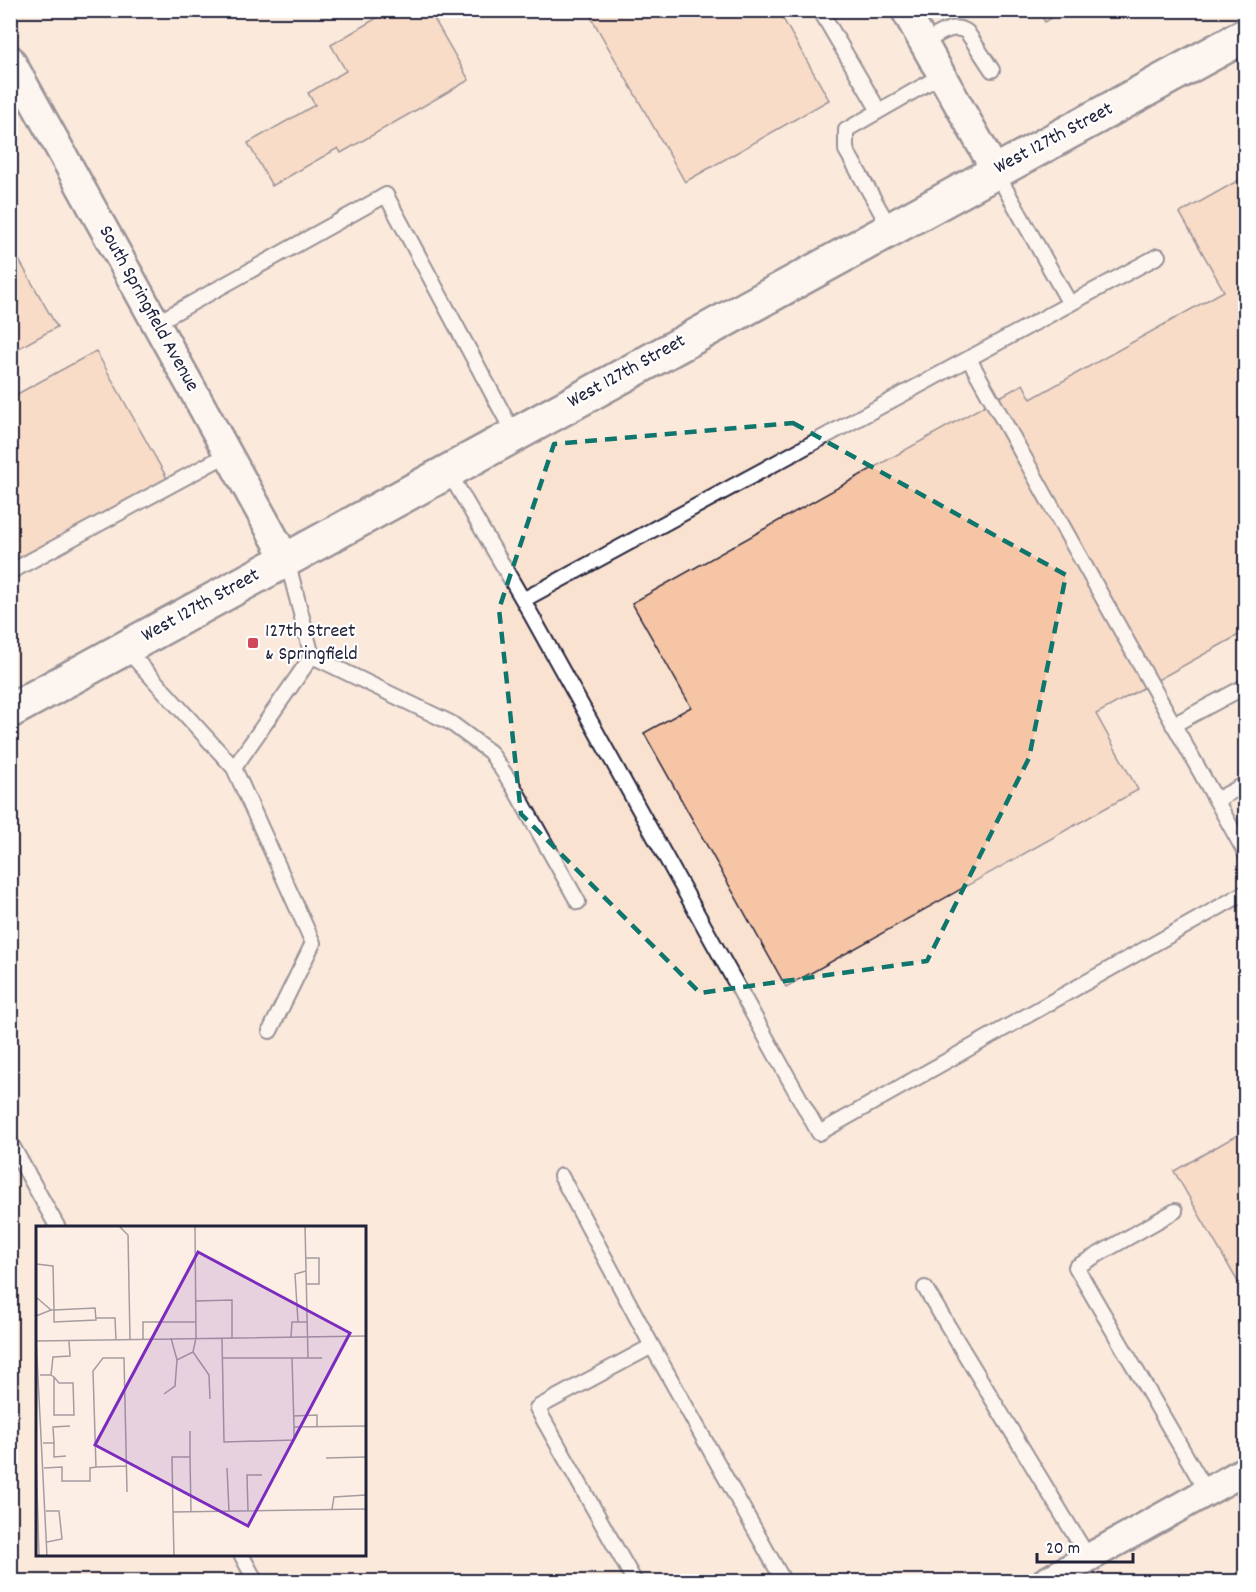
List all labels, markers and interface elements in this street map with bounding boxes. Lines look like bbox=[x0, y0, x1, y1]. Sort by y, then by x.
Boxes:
street label: West 127th Street bbox=[990, 96, 1118, 182]
street label: South Springfield Avenue bbox=[91, 221, 205, 397]
street label: West 127th Street bbox=[563, 328, 691, 416]
street label: West 127th Street bbox=[137, 562, 265, 650]
place label: 127th Street & Springfield bbox=[265, 618, 358, 669]
marker: 127th Street & Springfield bbox=[246, 636, 260, 650]
inset map bbox=[36, 1226, 366, 1556]
scale bar bbox=[1037, 1526, 1133, 1564]
text: 20 m bbox=[1046, 1537, 1080, 1562]

